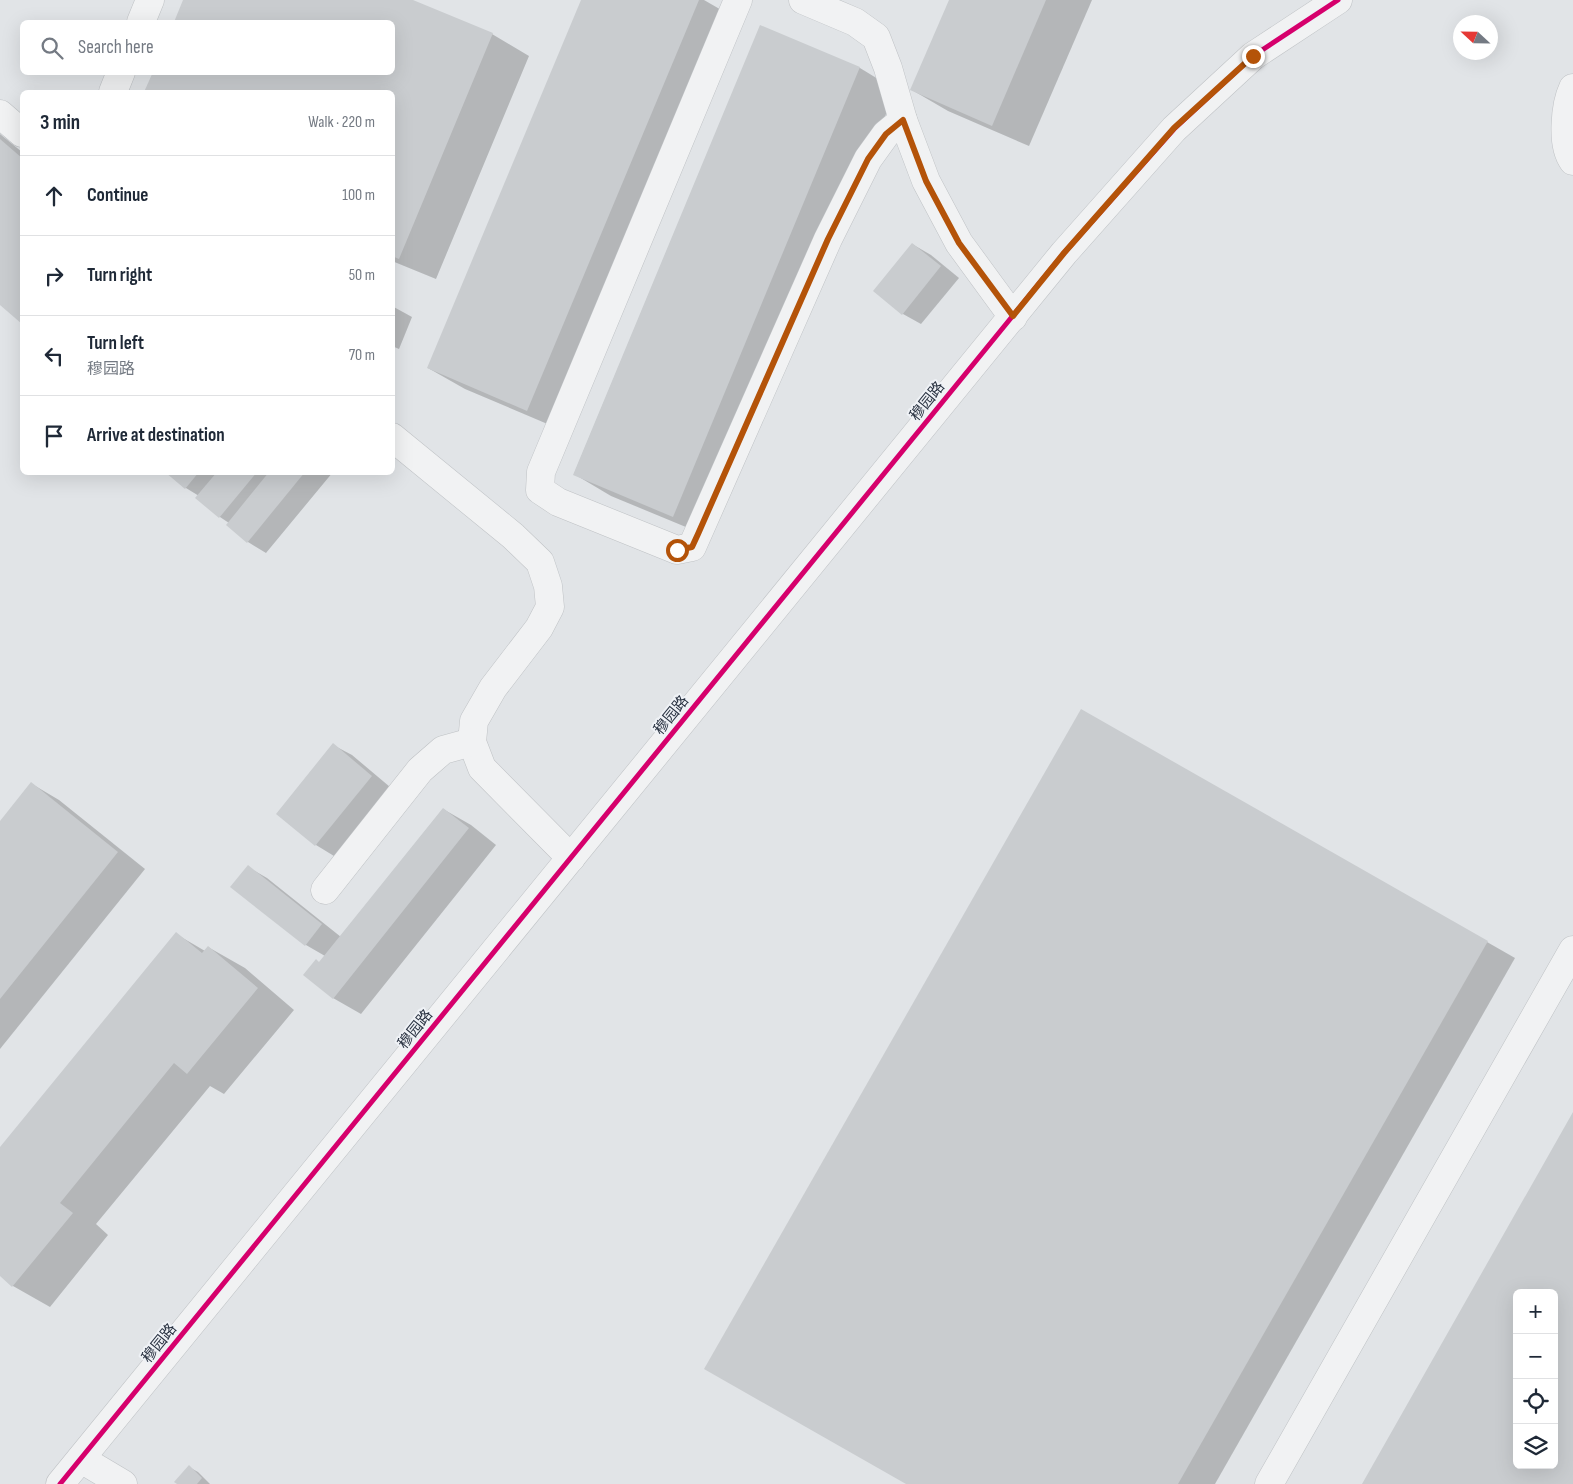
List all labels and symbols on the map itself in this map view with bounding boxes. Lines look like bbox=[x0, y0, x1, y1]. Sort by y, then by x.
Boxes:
north arrow bbox=[1453, 15, 1498, 60]
route end bbox=[1242, 45, 1265, 68]
street label: 穆园路 bbox=[906, 378, 949, 425]
route start bbox=[666, 539, 689, 562]
street label: 穆园路 bbox=[650, 692, 693, 739]
street label: 穆园路 bbox=[394, 1006, 437, 1053]
street label: 穆园路 bbox=[138, 1320, 181, 1367]

